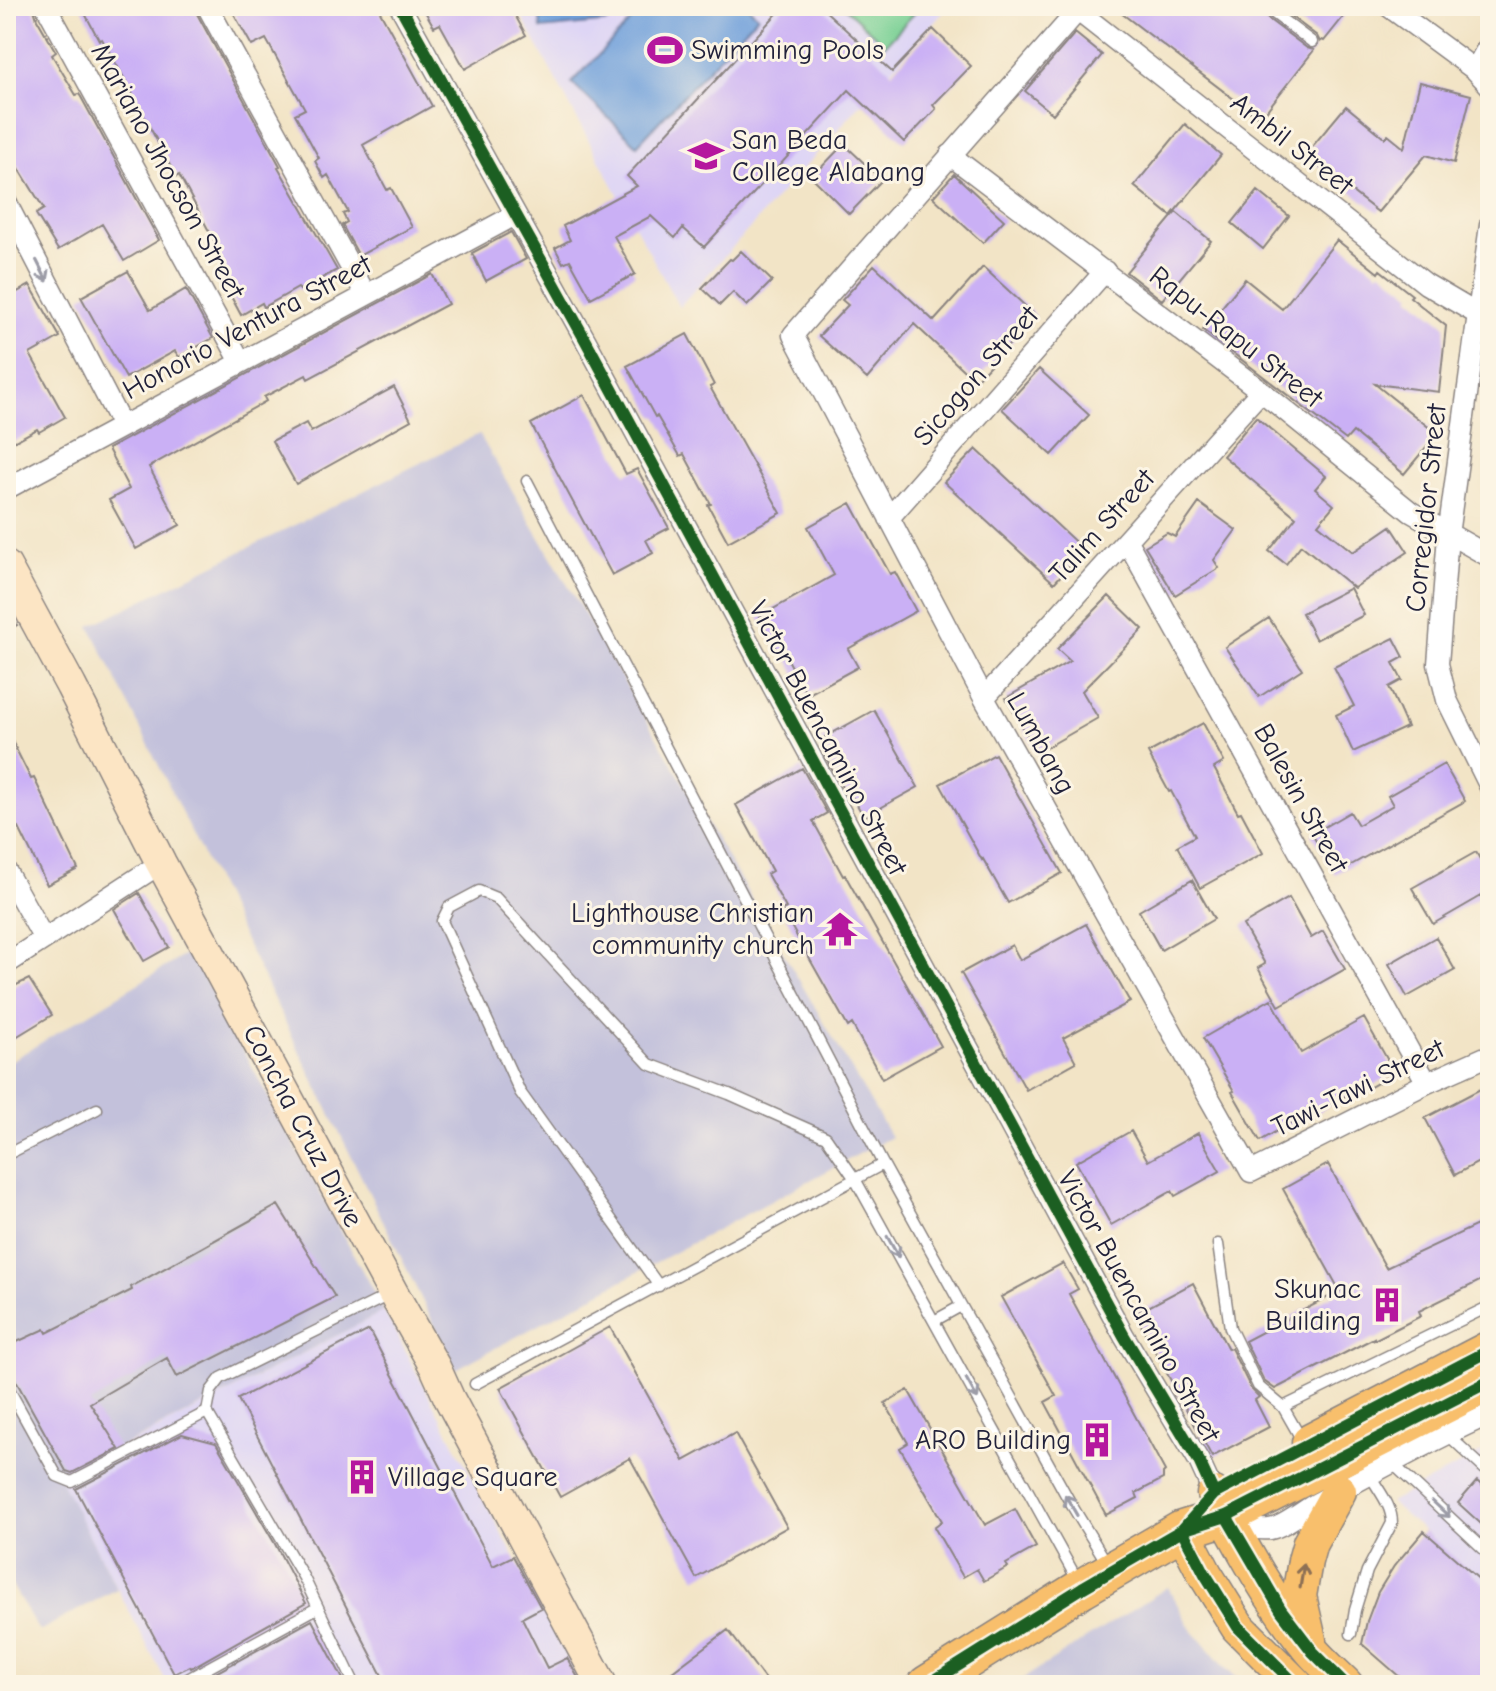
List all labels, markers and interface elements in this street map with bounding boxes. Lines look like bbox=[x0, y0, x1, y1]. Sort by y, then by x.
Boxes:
sports icon: Swimming Pools bbox=[646, 31, 684, 69]
place label: Swimming Pools bbox=[691, 34, 884, 66]
street label: Mariano Jhocson Street bbox=[84, 38, 252, 305]
street label: Ambil Street bbox=[1224, 86, 1360, 202]
place label: San Beda College Alabang bbox=[732, 124, 925, 188]
school or university icon: San Beda College Alabang bbox=[687, 137, 725, 175]
street label: Honorio Ventura Street bbox=[117, 247, 378, 406]
one-way arrow bbox=[34, 259, 50, 283]
street label: Rapu-Rapu Street bbox=[1143, 260, 1330, 415]
street label: Sicogon Street bbox=[907, 299, 1046, 452]
street label: Corregidor Street bbox=[1399, 401, 1453, 614]
street label: Talim Street bbox=[1043, 462, 1162, 589]
street label: Victor Buencamino Street bbox=[742, 596, 914, 881]
street label: Lumbang bbox=[1000, 687, 1082, 799]
street label: Balesin Street bbox=[1247, 718, 1355, 879]
place label: Lighthouse Christian community church bbox=[571, 897, 814, 961]
temple icon: Lighthouse Christian community church bbox=[821, 910, 859, 948]
street label: Concha Cruz Drive bbox=[236, 1020, 370, 1232]
street label: Tawi-Tawi Street bbox=[1266, 1032, 1450, 1144]
street label: Victor Buencamino Street bbox=[1051, 1165, 1228, 1448]
one-way arrow bbox=[886, 1235, 901, 1259]
place label: Skunac Building bbox=[1265, 1273, 1361, 1337]
building icon: Skunac Building bbox=[1368, 1286, 1406, 1324]
one-way arrow bbox=[964, 1377, 980, 1400]
building icon: ARO Building bbox=[1078, 1421, 1116, 1459]
place label: ARO Building bbox=[915, 1424, 1071, 1456]
building icon: Village Square bbox=[343, 1458, 381, 1496]
place label: Village Square bbox=[388, 1461, 558, 1493]
one-way arrow bbox=[1063, 1494, 1079, 1517]
one-way arrow bbox=[1431, 1499, 1450, 1518]
one-way arrow bbox=[1295, 1564, 1310, 1589]

